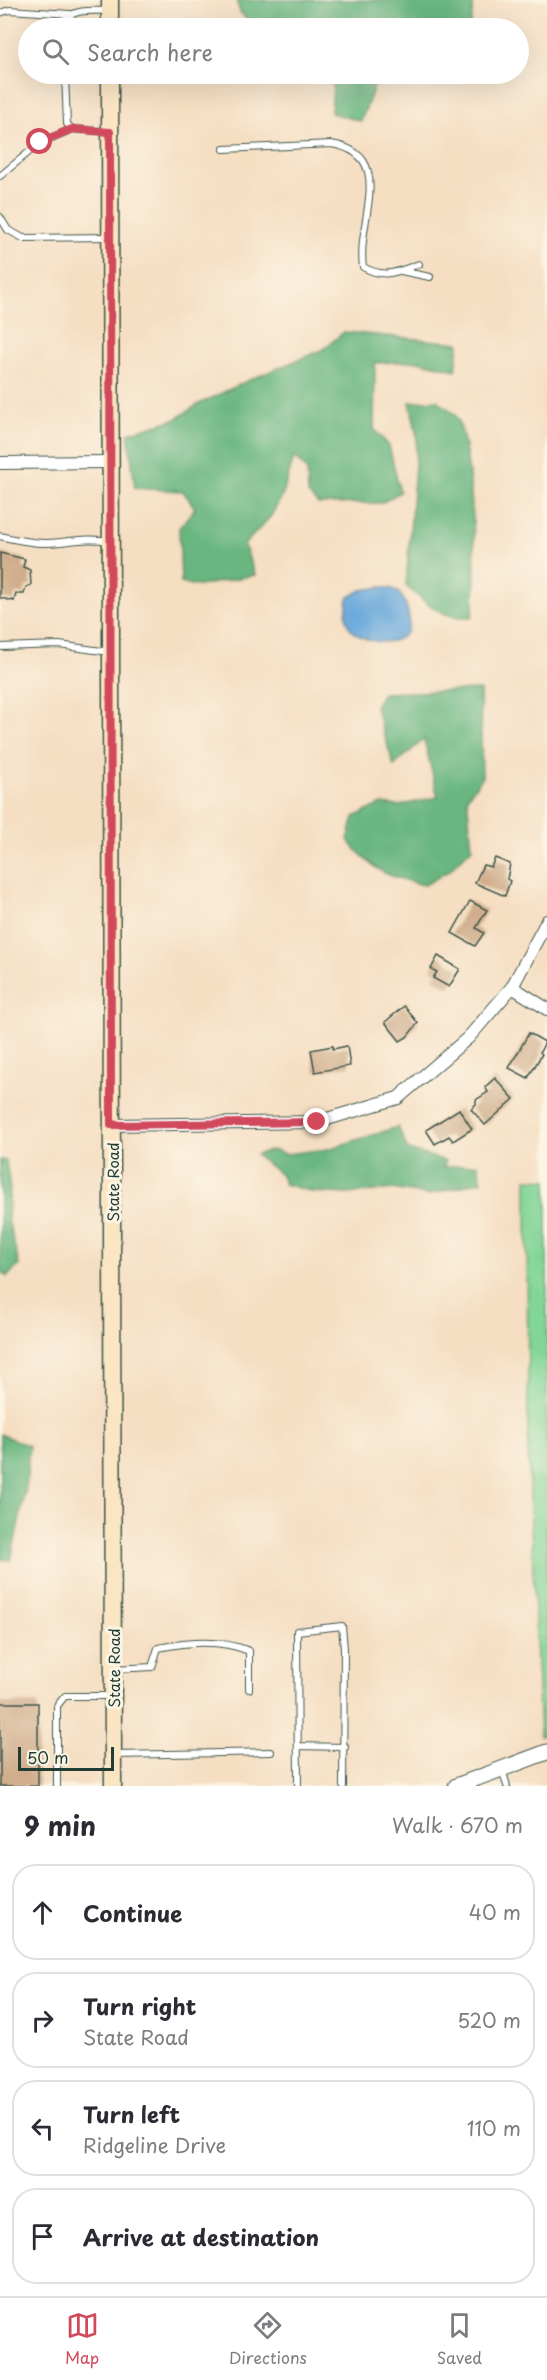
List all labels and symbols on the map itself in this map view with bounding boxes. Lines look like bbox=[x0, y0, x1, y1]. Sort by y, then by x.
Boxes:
route start bbox=[26, 128, 52, 154]
route end bbox=[303, 1108, 329, 1134]
street label: State Road bbox=[101, 1142, 124, 1222]
street label: State Road bbox=[102, 1628, 125, 1708]
scale bar bbox=[18, 1744, 114, 1772]

